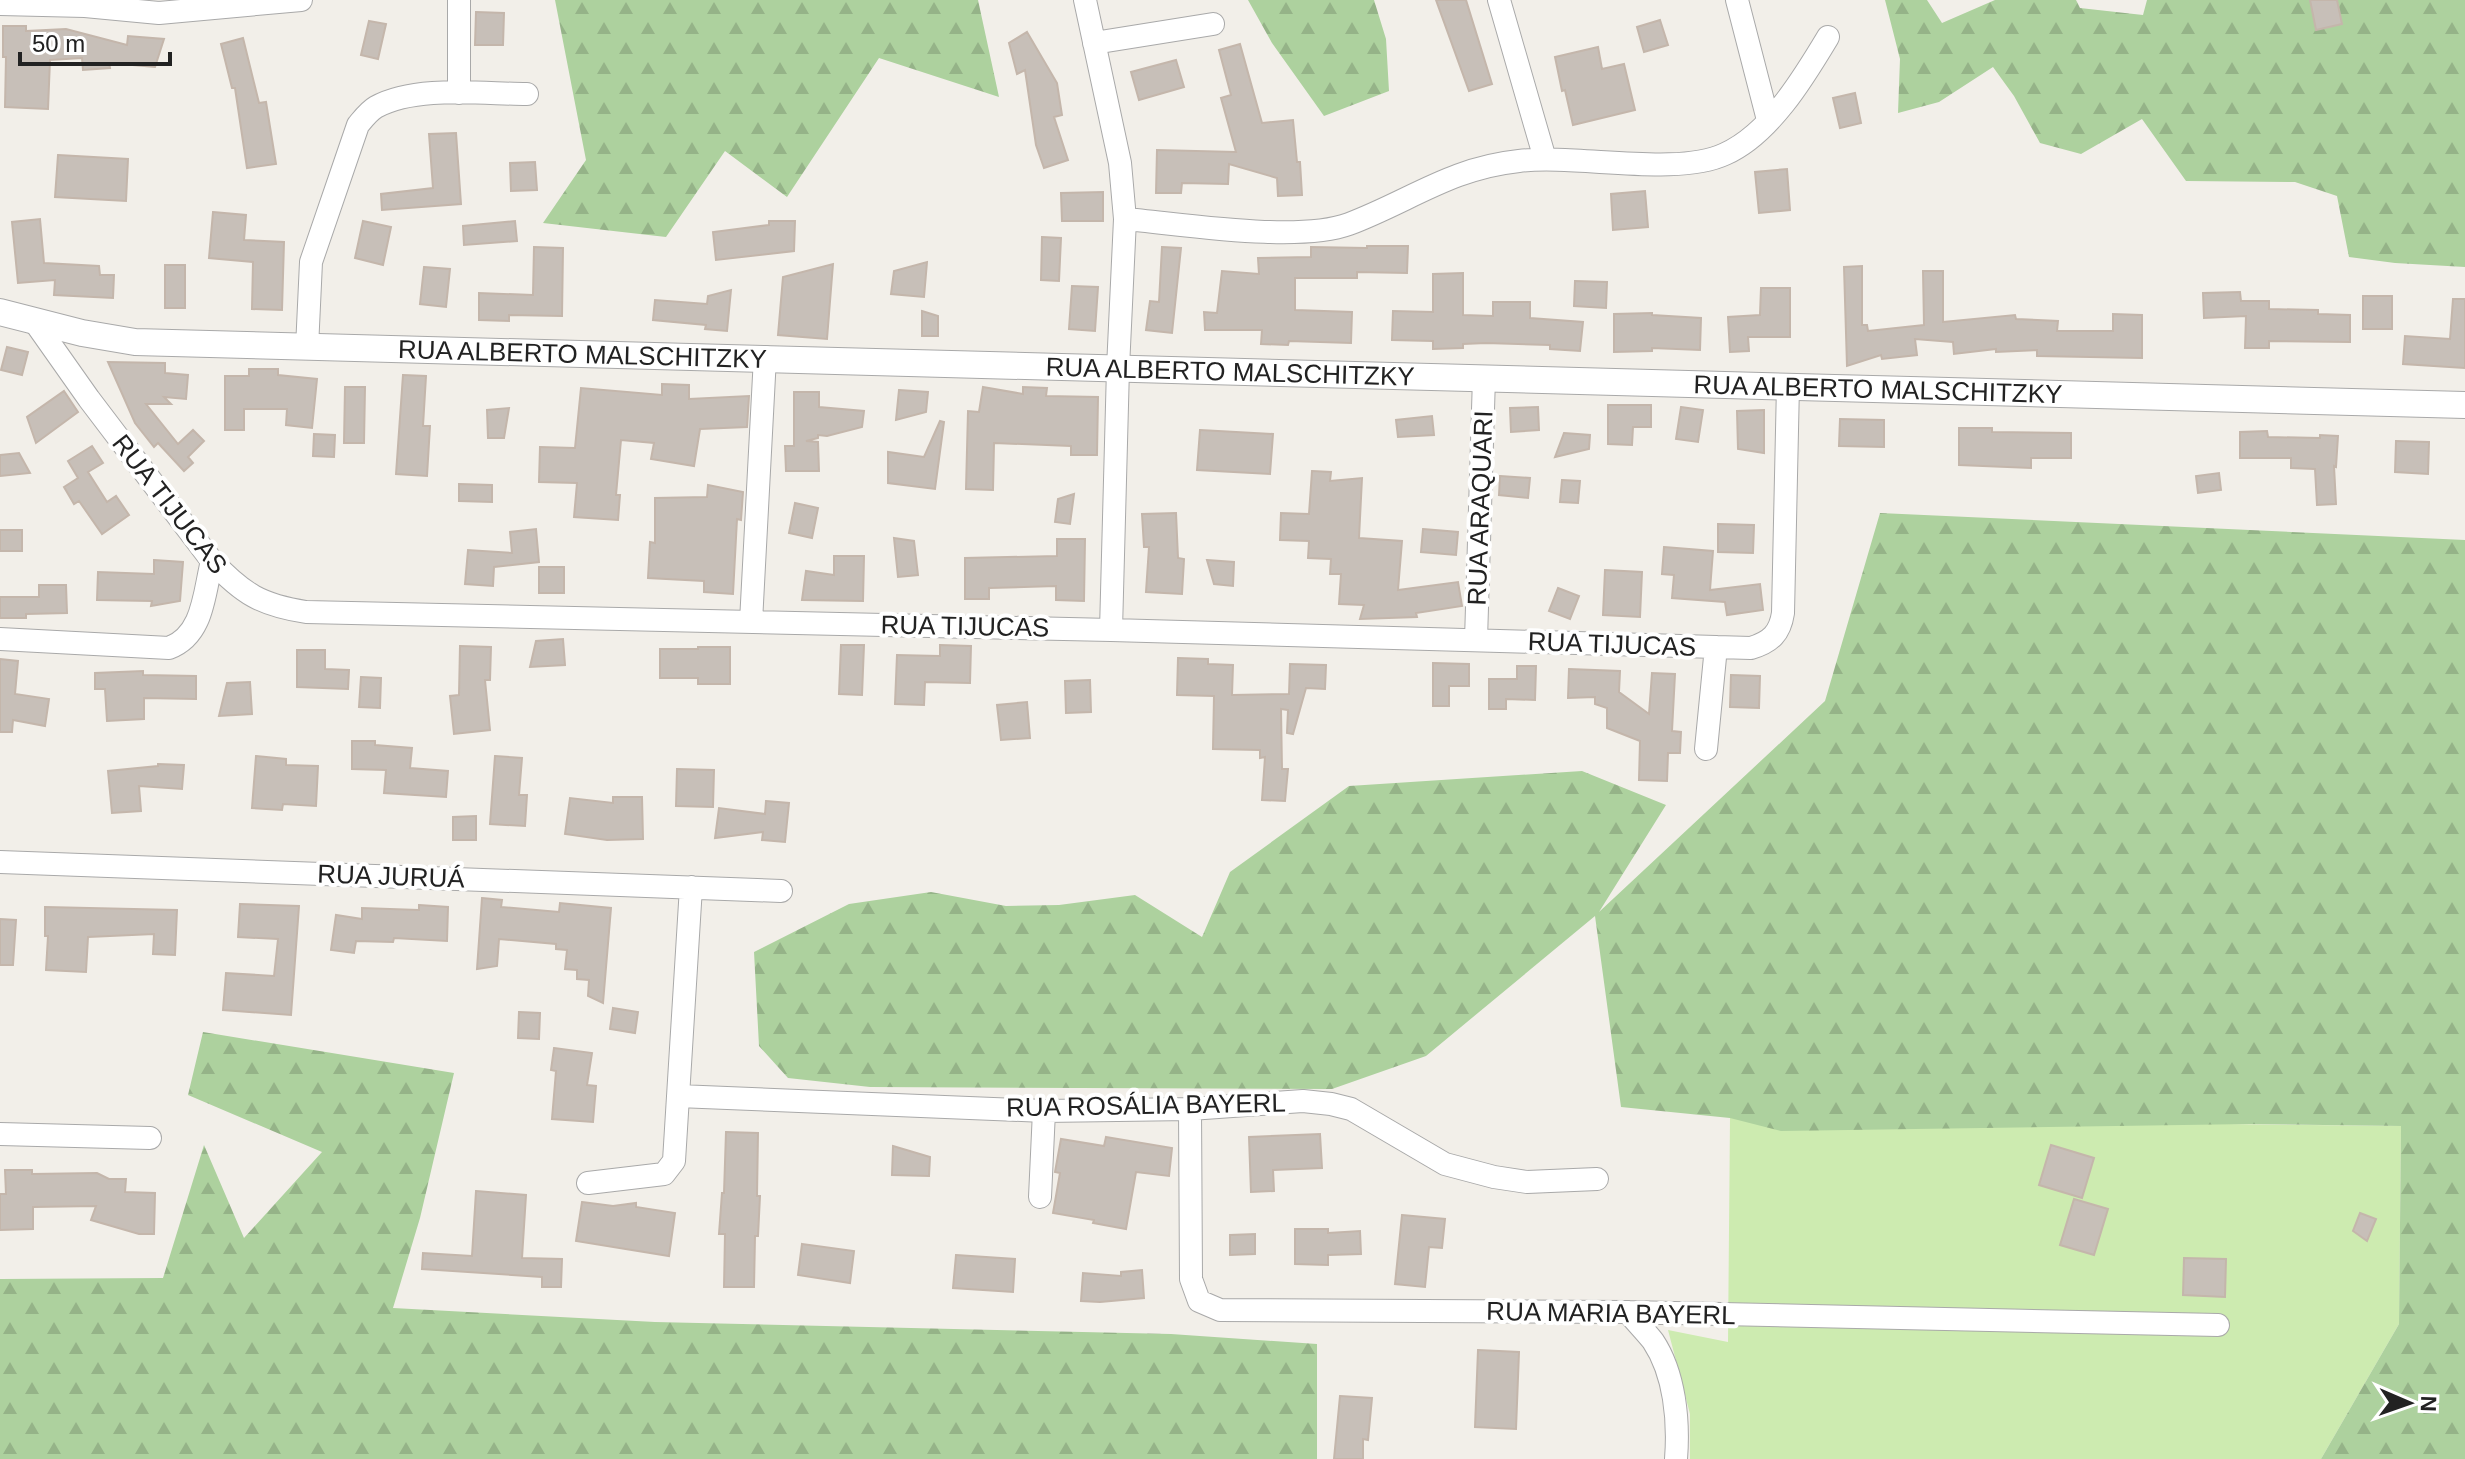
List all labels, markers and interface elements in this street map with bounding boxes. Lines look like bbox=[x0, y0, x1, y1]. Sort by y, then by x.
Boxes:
scale bar bbox=[20, 16, 170, 66]
text: 50 m bbox=[32, 30, 85, 57]
street label: RUA ALBERTO MALSCHITZKY bbox=[398, 334, 767, 374]
street label: RUA ALBERTO MALSCHITZKY bbox=[1045, 352, 1415, 392]
street label: RUA ALBERTO MALSCHITZKY bbox=[1693, 369, 2063, 409]
street label: RUA ARAQUARI bbox=[1462, 410, 1498, 606]
street label: RUA TIJUCAS bbox=[106, 428, 234, 580]
street label: RUA TIJUCAS bbox=[880, 610, 1050, 642]
street label: RUA TIJUCAS bbox=[1527, 626, 1697, 662]
street label: RUA JURUÁ bbox=[317, 858, 466, 894]
street label: RUA ROSÁLIA BAYERL bbox=[1006, 1088, 1286, 1122]
street label: RUA MARIA BAYERL bbox=[1486, 1296, 1736, 1330]
north arrow bbox=[2369, 1363, 2449, 1443]
text: N bbox=[2416, 1395, 2441, 1412]

